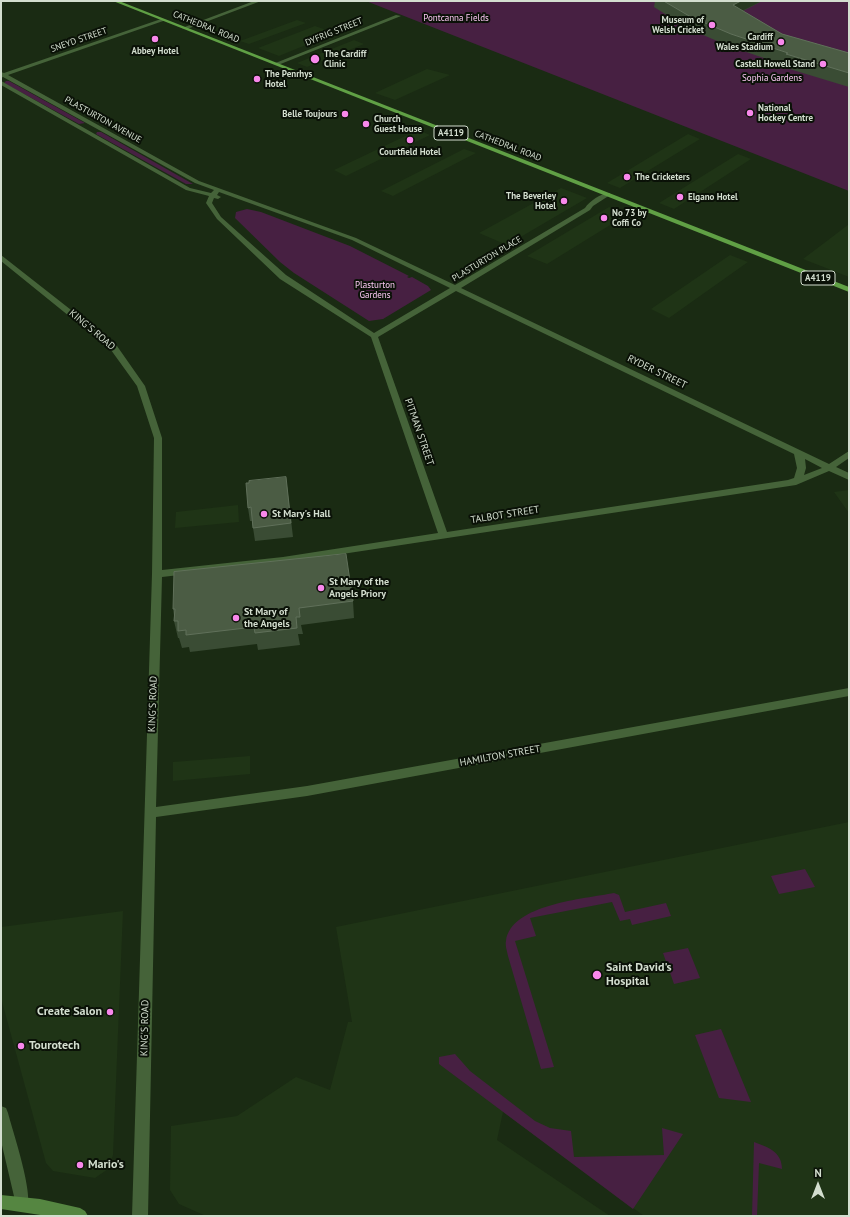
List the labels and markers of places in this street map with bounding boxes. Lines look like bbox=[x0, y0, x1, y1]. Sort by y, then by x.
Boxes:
place label: Museum of Welsh Cricket bbox=[652, 15, 704, 36]
marker: Museum of Welsh Cricket bbox=[707, 20, 717, 30]
place label: Cardiff Wales Stadium bbox=[716, 32, 773, 53]
marker: Abbey Hotel bbox=[150, 34, 160, 44]
marker: Cardiff Wales Stadium bbox=[776, 37, 786, 47]
place label: Abbey Hotel bbox=[131, 46, 179, 56]
place label: The Cardiff Clinic bbox=[324, 49, 366, 70]
marker: The Cardiff Clinic bbox=[309, 53, 321, 65]
place label: Castell Howell Stand bbox=[735, 59, 815, 69]
marker: Castell Howell Stand bbox=[818, 59, 828, 69]
place label: The Penrhys Hotel bbox=[265, 69, 312, 90]
marker: The Penrhys Hotel bbox=[252, 74, 262, 84]
place label: National Hockey Centre bbox=[758, 103, 813, 124]
marker: National Hockey Centre bbox=[745, 108, 755, 118]
place label: Belle Toujours bbox=[282, 109, 337, 119]
marker: Belle Toujours bbox=[340, 109, 350, 119]
place label: Church Guest House bbox=[374, 114, 422, 135]
marker: Church Guest House bbox=[361, 119, 371, 129]
marker: Courtfield Hotel bbox=[405, 135, 415, 145]
place label: Courtfield Hotel bbox=[379, 147, 441, 157]
marker: The Cricketers bbox=[622, 172, 632, 182]
place label: The Cricketers bbox=[635, 172, 690, 182]
place label: The Beverley Hotel bbox=[506, 191, 556, 212]
marker: Elgano Hotel bbox=[675, 192, 685, 202]
place label: Elgano Hotel bbox=[688, 192, 738, 202]
marker: The Beverley Hotel bbox=[559, 196, 569, 206]
place label: No 73 by Coffi Co bbox=[612, 208, 647, 229]
marker: No 73 by Coffi Co bbox=[599, 213, 609, 223]
place label: St Mary's Hall bbox=[272, 508, 330, 520]
marker: St Mary's Hall bbox=[259, 509, 269, 519]
place label: St Mary of the Angels Priory bbox=[329, 576, 389, 600]
marker: St Mary of the Angels Priory bbox=[316, 583, 326, 593]
place label: St Mary of the Angels bbox=[244, 606, 290, 630]
marker: St Mary of the Angels bbox=[231, 613, 241, 623]
place label: Saint David's Hospital bbox=[606, 961, 672, 989]
marker: Saint David's Hospital bbox=[591, 969, 603, 981]
place label: Create Salon bbox=[37, 1005, 102, 1019]
marker: Create Salon bbox=[105, 1007, 115, 1017]
place label: Tourotech bbox=[29, 1039, 80, 1053]
marker: Tourotech bbox=[16, 1041, 26, 1051]
place label: Mario's bbox=[88, 1158, 124, 1172]
marker: Mario's bbox=[75, 1160, 85, 1170]

